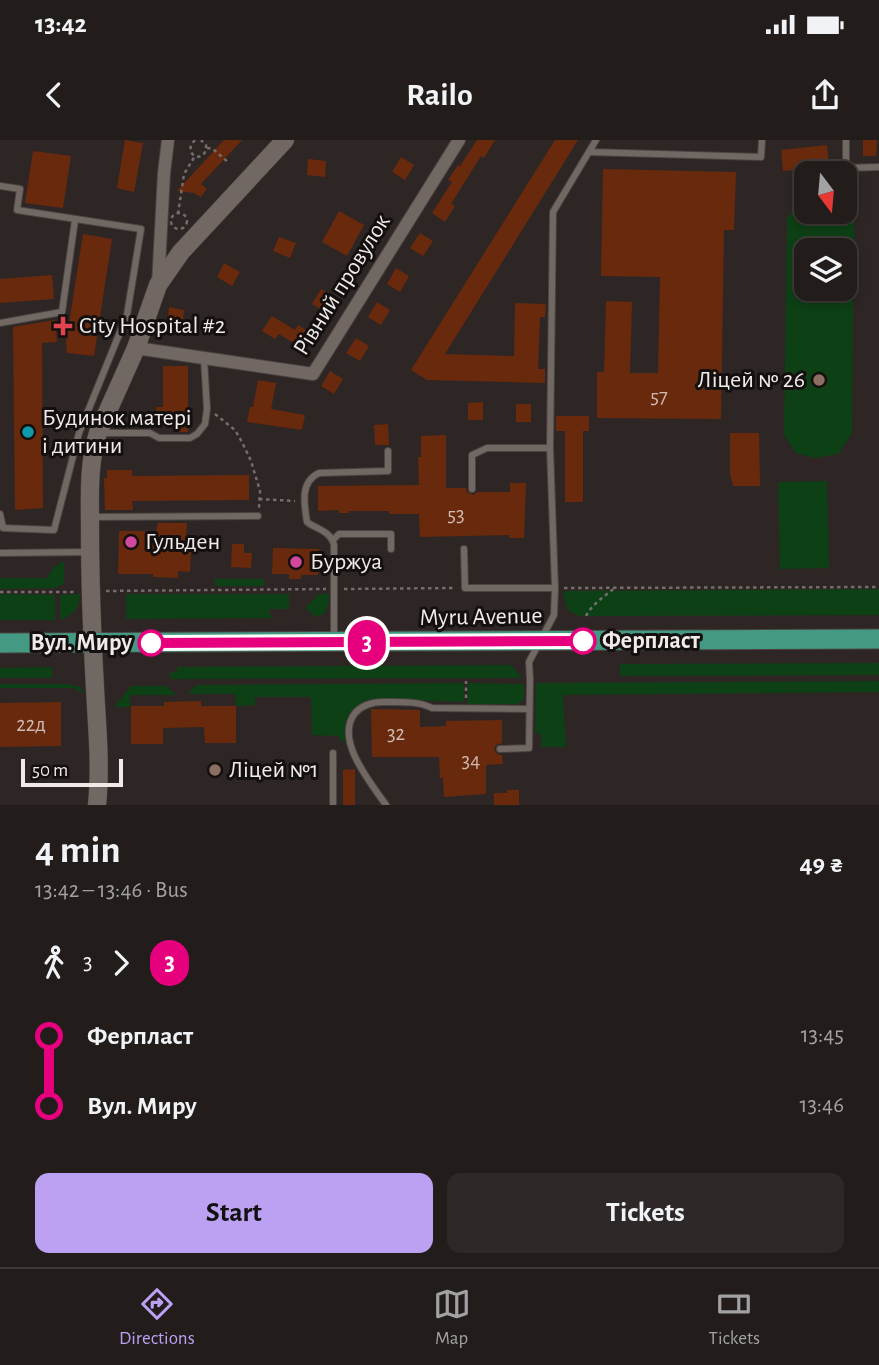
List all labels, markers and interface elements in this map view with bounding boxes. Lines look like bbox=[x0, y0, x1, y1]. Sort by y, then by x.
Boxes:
text: 13:42 bbox=[35, 11, 87, 37]
icon: back bbox=[35, 76, 73, 114]
icon: share bbox=[806, 76, 844, 114]
text: Railo bbox=[406, 79, 473, 111]
north arrow bbox=[794, 161, 858, 224]
map controls bbox=[794, 161, 857, 301]
street label: Рівний провулок bbox=[289, 210, 395, 360]
button: layers bbox=[794, 238, 857, 301]
place label: City Hospital #2 bbox=[79, 314, 226, 338]
marker: City Hospital #2 bbox=[53, 316, 73, 336]
place label: Ліцей № 26 bbox=[698, 368, 805, 392]
marker: Ліцей № 26 bbox=[811, 372, 827, 388]
house number: 57 bbox=[650, 386, 668, 407]
place label: Будинок матері і дитини bbox=[42, 406, 192, 458]
marker: Будинок матері і дитини bbox=[20, 424, 36, 440]
house number: 53 bbox=[447, 504, 465, 525]
place label: Гульден bbox=[145, 530, 220, 554]
marker: Гульден bbox=[123, 534, 139, 550]
place label: Буржуа bbox=[310, 550, 382, 574]
marker: Буржуа bbox=[288, 554, 304, 570]
street label: Myru Avenue bbox=[419, 604, 543, 630]
line badge: 3 bbox=[344, 620, 390, 666]
marker: Ферпласт bbox=[570, 628, 596, 654]
place label: Ферпласт bbox=[602, 629, 701, 653]
marker: Вул. Миру bbox=[138, 630, 164, 656]
place label: Вул. Миру bbox=[31, 631, 132, 655]
text: 3 bbox=[362, 631, 372, 655]
house number: 22д bbox=[16, 714, 46, 735]
house number: 32 bbox=[387, 723, 405, 744]
house number: 34 bbox=[462, 750, 480, 771]
scale bar bbox=[21, 756, 122, 788]
place label: Ліцей №1 bbox=[229, 758, 319, 782]
text: 50 m bbox=[32, 761, 68, 780]
marker: Ліцей №1 bbox=[207, 762, 223, 778]
text: 4 min bbox=[35, 832, 121, 870]
text: 49 ₴ bbox=[799, 851, 844, 877]
text: 13:42 – 13:46 · Bus bbox=[35, 879, 188, 902]
icon: walk bbox=[35, 944, 73, 982]
icon: forward bbox=[102, 944, 140, 982]
text: 3 bbox=[83, 951, 92, 974]
text: 3 bbox=[164, 951, 175, 975]
text: Ферпласт bbox=[87, 1023, 193, 1049]
text: 13:45 bbox=[801, 1024, 844, 1047]
text: Вул. Миру bbox=[87, 1093, 197, 1119]
text: 13:46 bbox=[799, 1094, 844, 1117]
button: Start bbox=[35, 1173, 433, 1253]
button: Tickets bbox=[447, 1173, 844, 1253]
tab: Directions bbox=[119, 1285, 195, 1350]
tab: Map bbox=[433, 1285, 471, 1350]
tab: Tickets bbox=[709, 1285, 760, 1350]

